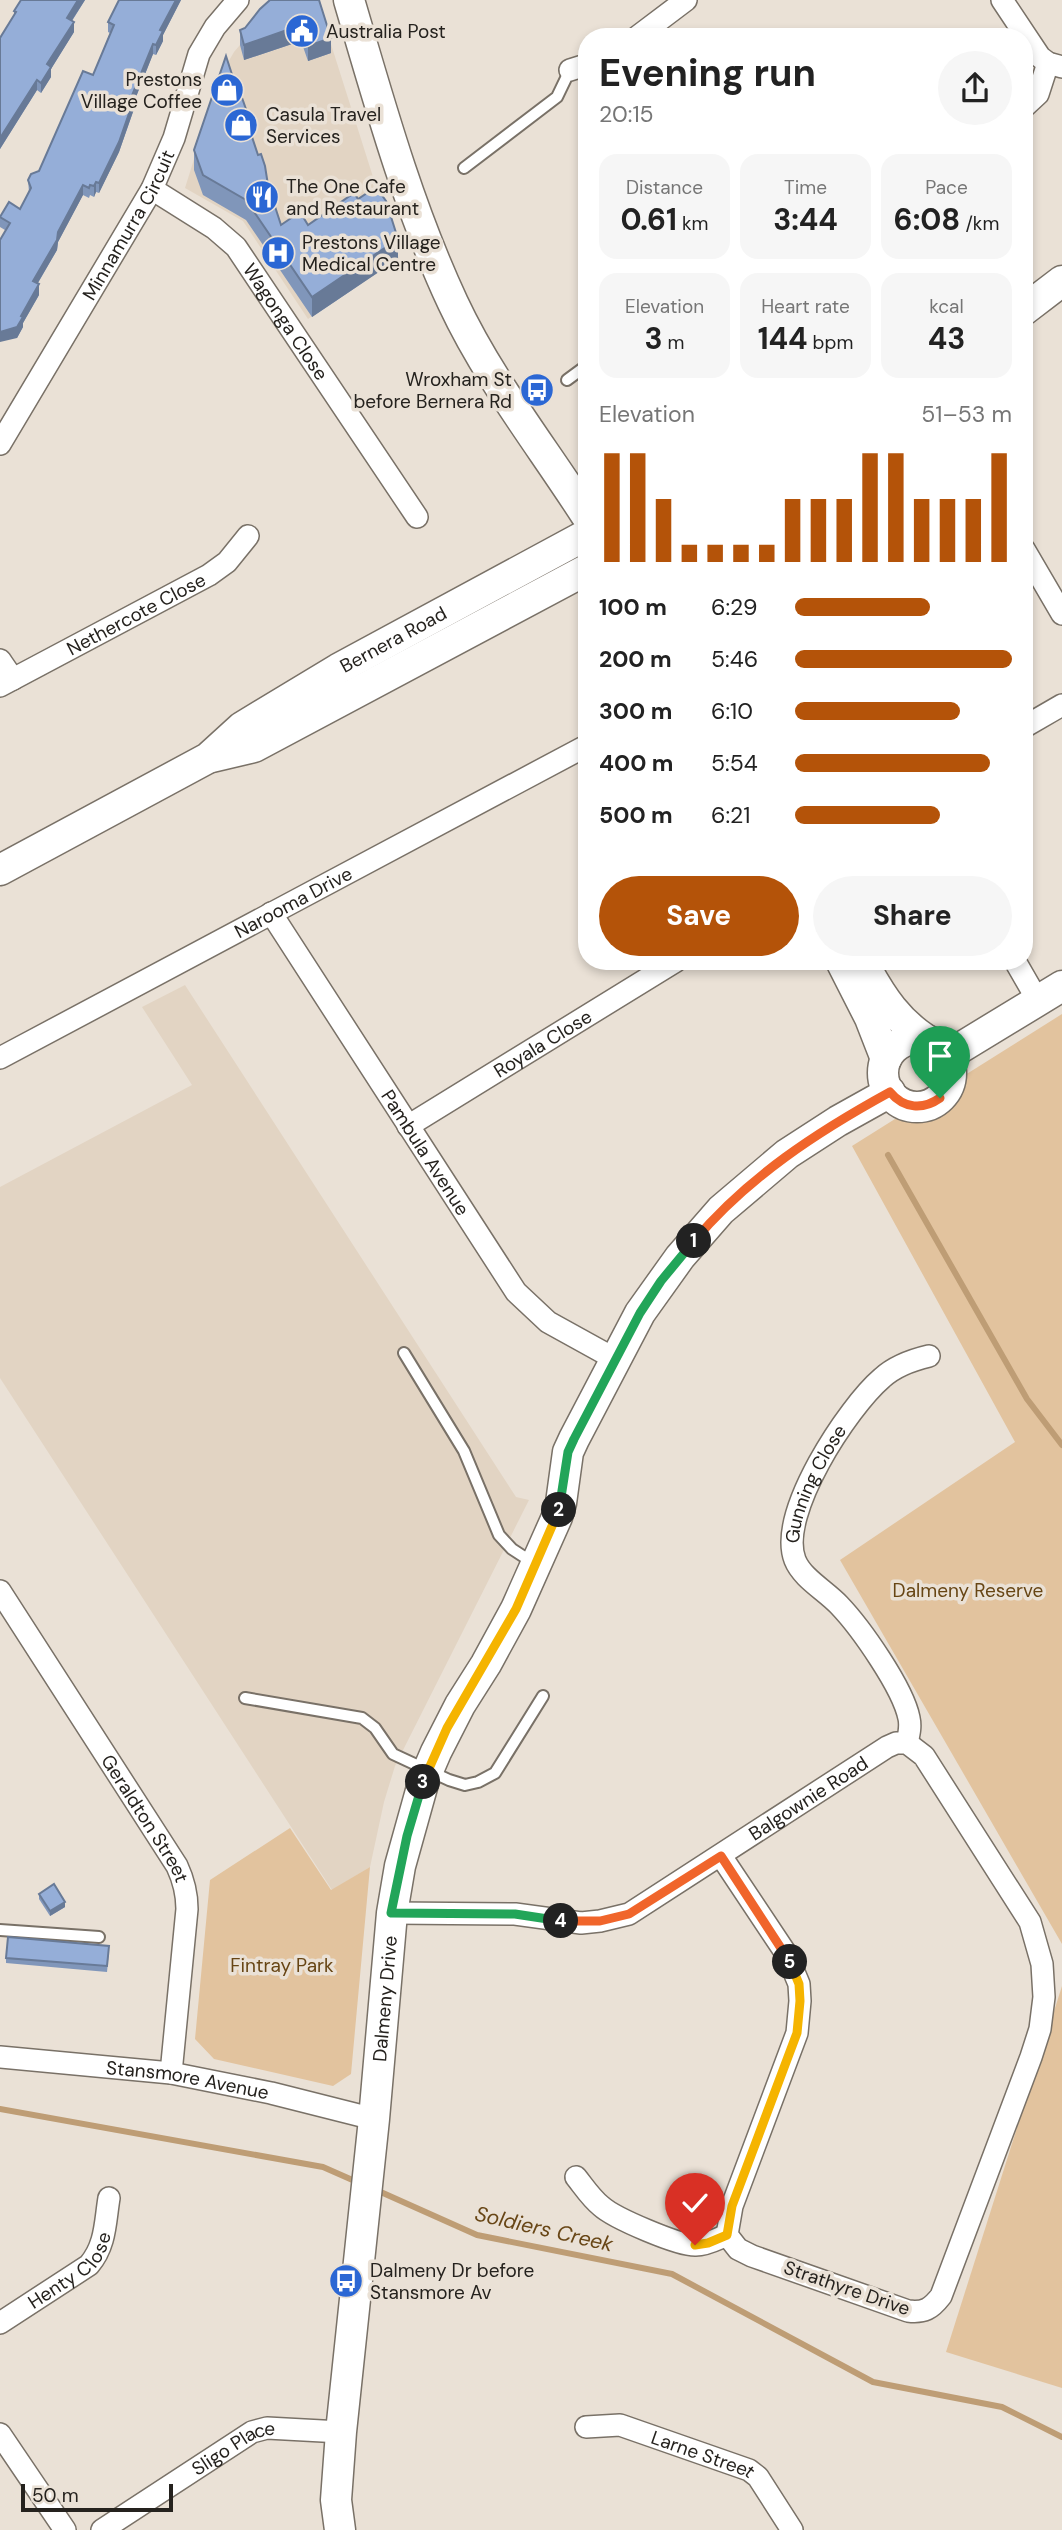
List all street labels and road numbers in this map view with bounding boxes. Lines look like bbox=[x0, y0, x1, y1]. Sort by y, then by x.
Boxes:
street label: Minnamurra Circuit bbox=[76, 146, 180, 305]
street label: Wagonga Close bbox=[238, 258, 334, 385]
street label: Nethercote Close bbox=[62, 567, 210, 661]
street label: Bernera Road bbox=[335, 600, 451, 678]
street label: Narooma Drive bbox=[230, 860, 356, 944]
street label: Royala Close bbox=[489, 1003, 596, 1083]
street label: Pambula Avenue bbox=[376, 1085, 476, 1220]
street label: Gunning Close bbox=[779, 1420, 852, 1544]
street label: Geraldton Street bbox=[96, 1749, 195, 1885]
street label: Balgownie Road bbox=[744, 1750, 873, 1846]
street label: Dalmeny Drive bbox=[367, 1934, 402, 2063]
street label: Stansmore Avenue bbox=[105, 2054, 271, 2105]
street label: Henty Close bbox=[23, 2229, 116, 2314]
street label: Strathyre Drive bbox=[781, 2255, 913, 2321]
street label: Sligo Place bbox=[187, 2415, 276, 2481]
street label: Larne Street bbox=[648, 2424, 761, 2483]

